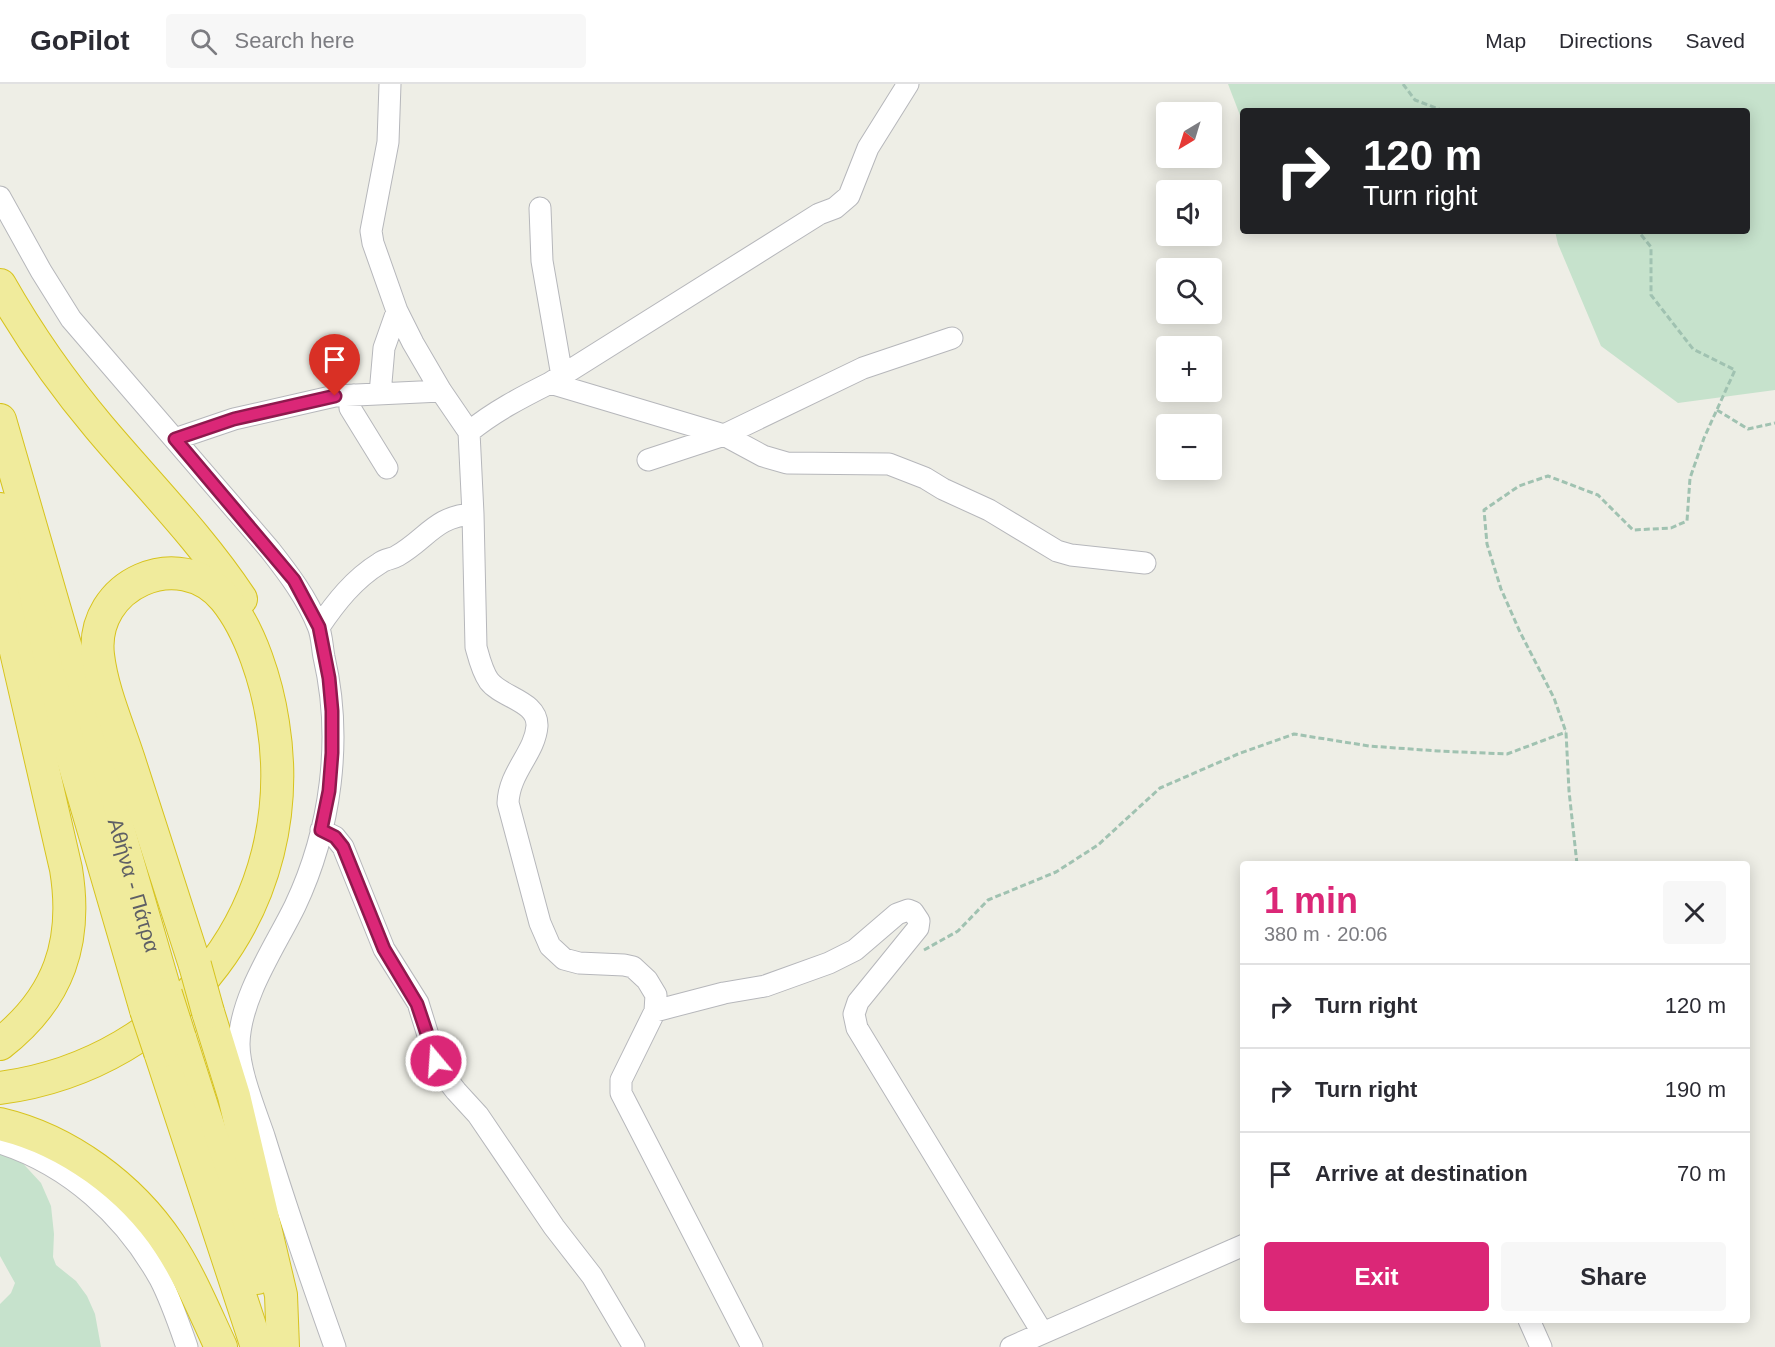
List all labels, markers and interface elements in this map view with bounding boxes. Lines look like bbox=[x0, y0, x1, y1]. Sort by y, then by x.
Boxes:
search box bbox=[166, 14, 586, 68]
text: GoPilot bbox=[30, 25, 130, 56]
icon: search bbox=[187, 25, 220, 58]
text: Search here bbox=[235, 28, 354, 53]
text: Map bbox=[1485, 29, 1526, 52]
text: Directions bbox=[1559, 29, 1652, 52]
text: Saved bbox=[1685, 29, 1745, 52]
north arrow bbox=[1156, 102, 1222, 168]
map controls bbox=[1156, 102, 1222, 480]
icon: right bbox=[1264, 132, 1342, 210]
text: 120 m bbox=[1363, 132, 1482, 179]
button: sound bbox=[1156, 180, 1222, 246]
text: Turn right bbox=[1363, 181, 1478, 211]
button: search bbox=[1156, 258, 1222, 324]
pin bbox=[309, 334, 360, 396]
button: + bbox=[1156, 336, 1222, 402]
icon: arrive bbox=[318, 343, 351, 376]
button: − bbox=[1156, 414, 1222, 480]
street label: Αθήνα - Πάτρα bbox=[104, 815, 165, 955]
text: 1 min bbox=[1264, 880, 1358, 921]
button: close bbox=[1663, 881, 1726, 944]
text: 380 m · 20:06 bbox=[1264, 923, 1387, 945]
icon: right bbox=[1264, 990, 1297, 1023]
text: Turn right bbox=[1315, 993, 1417, 1018]
text: 120 m bbox=[1665, 993, 1726, 1018]
position arrow bbox=[404, 1029, 468, 1093]
icon: right bbox=[1264, 1074, 1297, 1107]
text: Turn right bbox=[1315, 1077, 1417, 1102]
text: 190 m bbox=[1665, 1077, 1726, 1102]
icon: arrive bbox=[1264, 1158, 1297, 1191]
text: Arrive at destination bbox=[1315, 1161, 1528, 1186]
text: 70 m bbox=[1677, 1161, 1726, 1186]
button: Exit bbox=[1264, 1242, 1489, 1311]
button: Share bbox=[1501, 1242, 1726, 1311]

